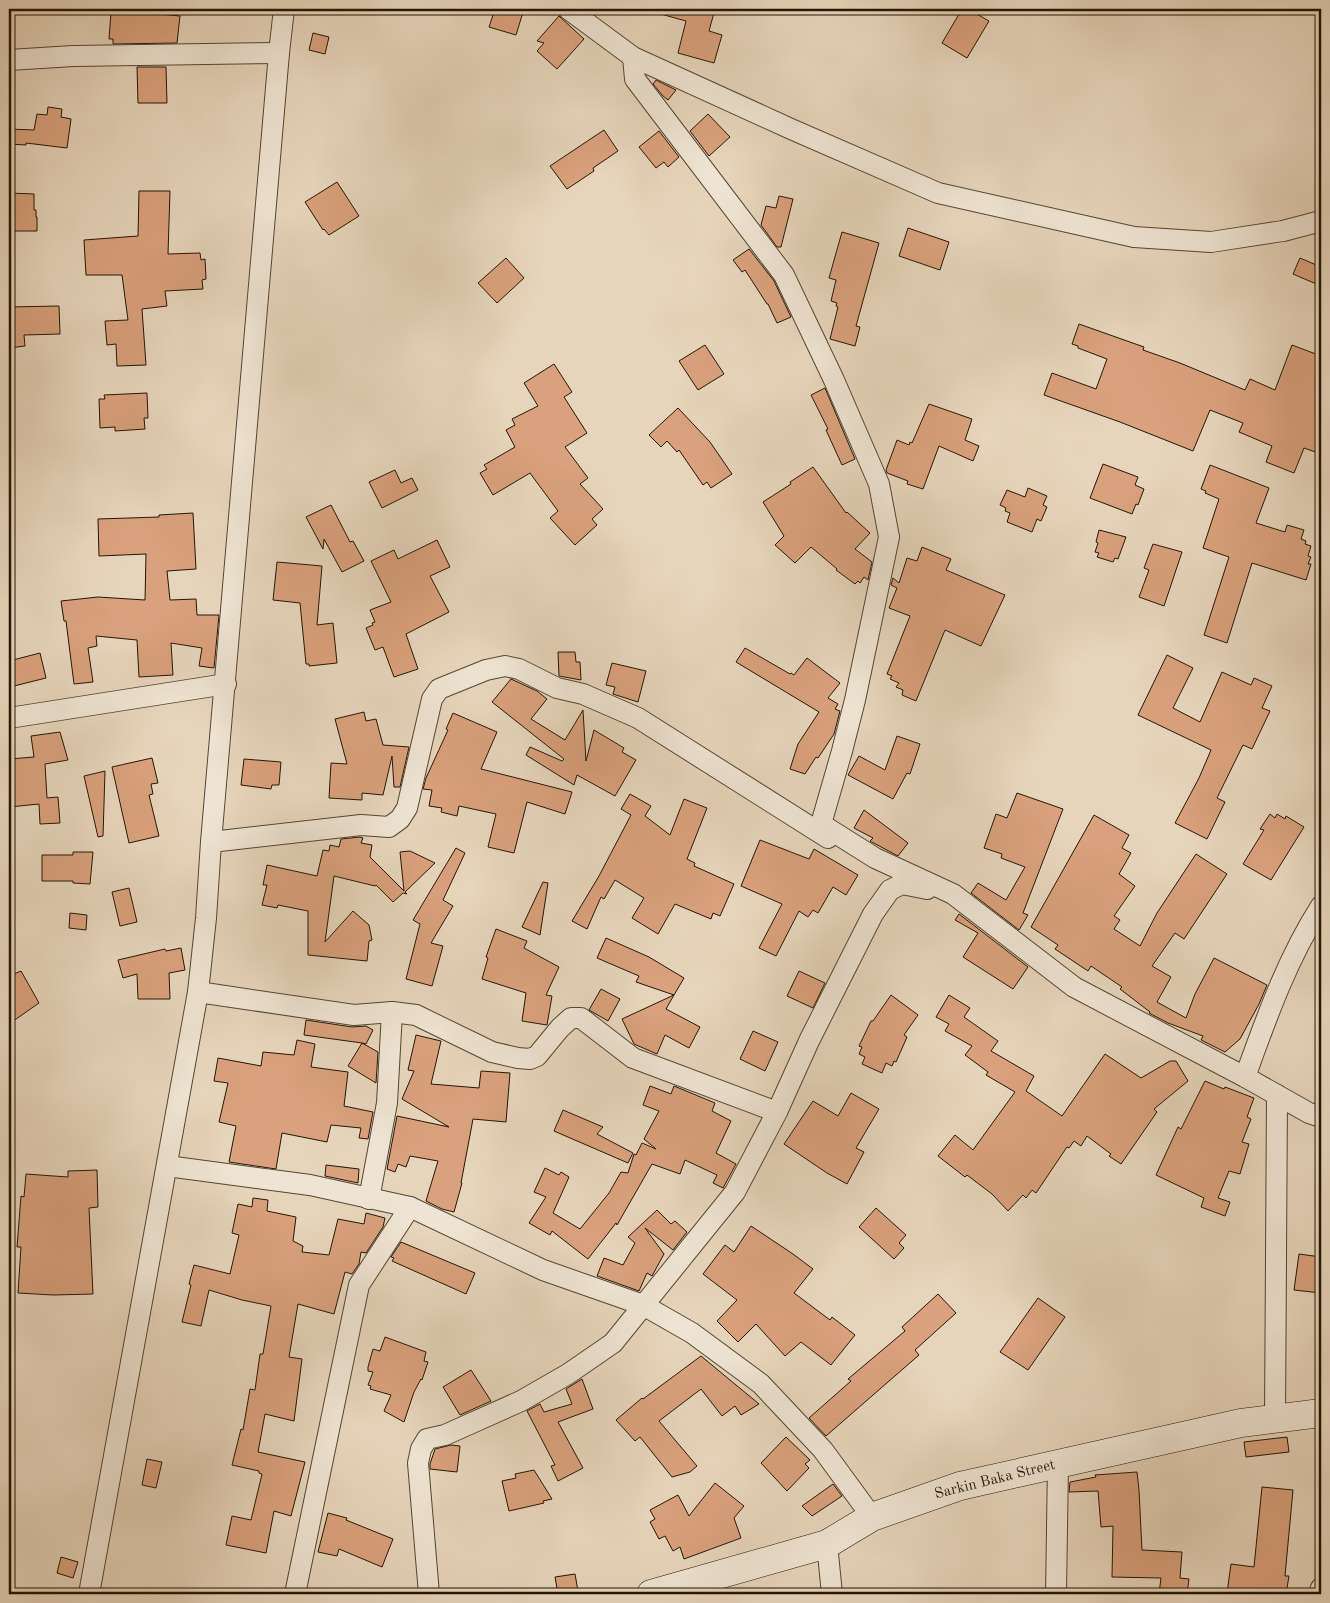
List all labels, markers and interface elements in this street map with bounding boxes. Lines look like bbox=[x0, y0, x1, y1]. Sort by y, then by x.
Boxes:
street label: Sarkin Baka Street bbox=[933, 1458, 1057, 1502]

